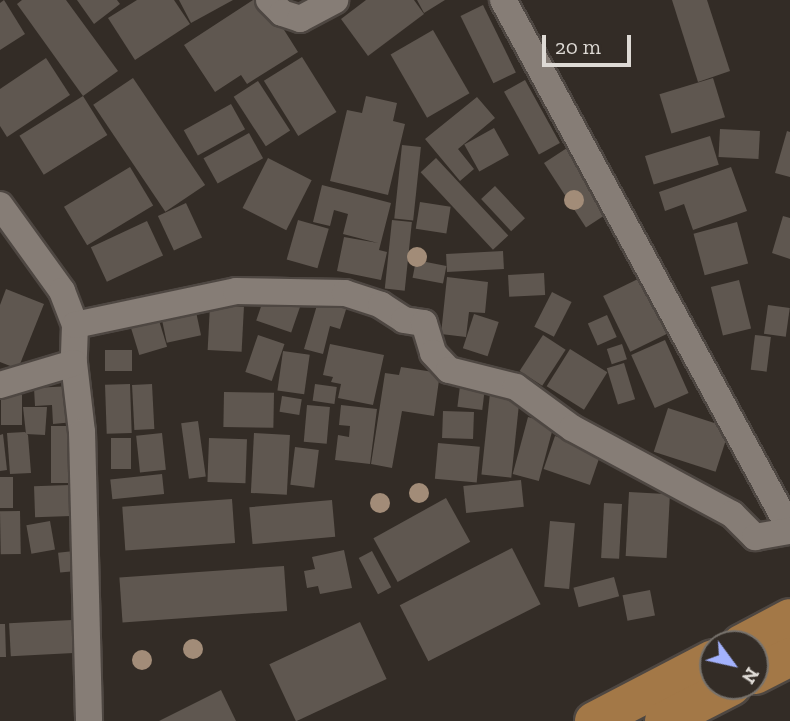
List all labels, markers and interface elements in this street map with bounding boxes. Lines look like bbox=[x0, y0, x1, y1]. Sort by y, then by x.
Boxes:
scale bar bbox=[545, 21, 634, 65]
text: 20 m bbox=[555, 34, 601, 59]
north arrow bbox=[699, 630, 769, 700]
text: N bbox=[737, 663, 764, 688]

